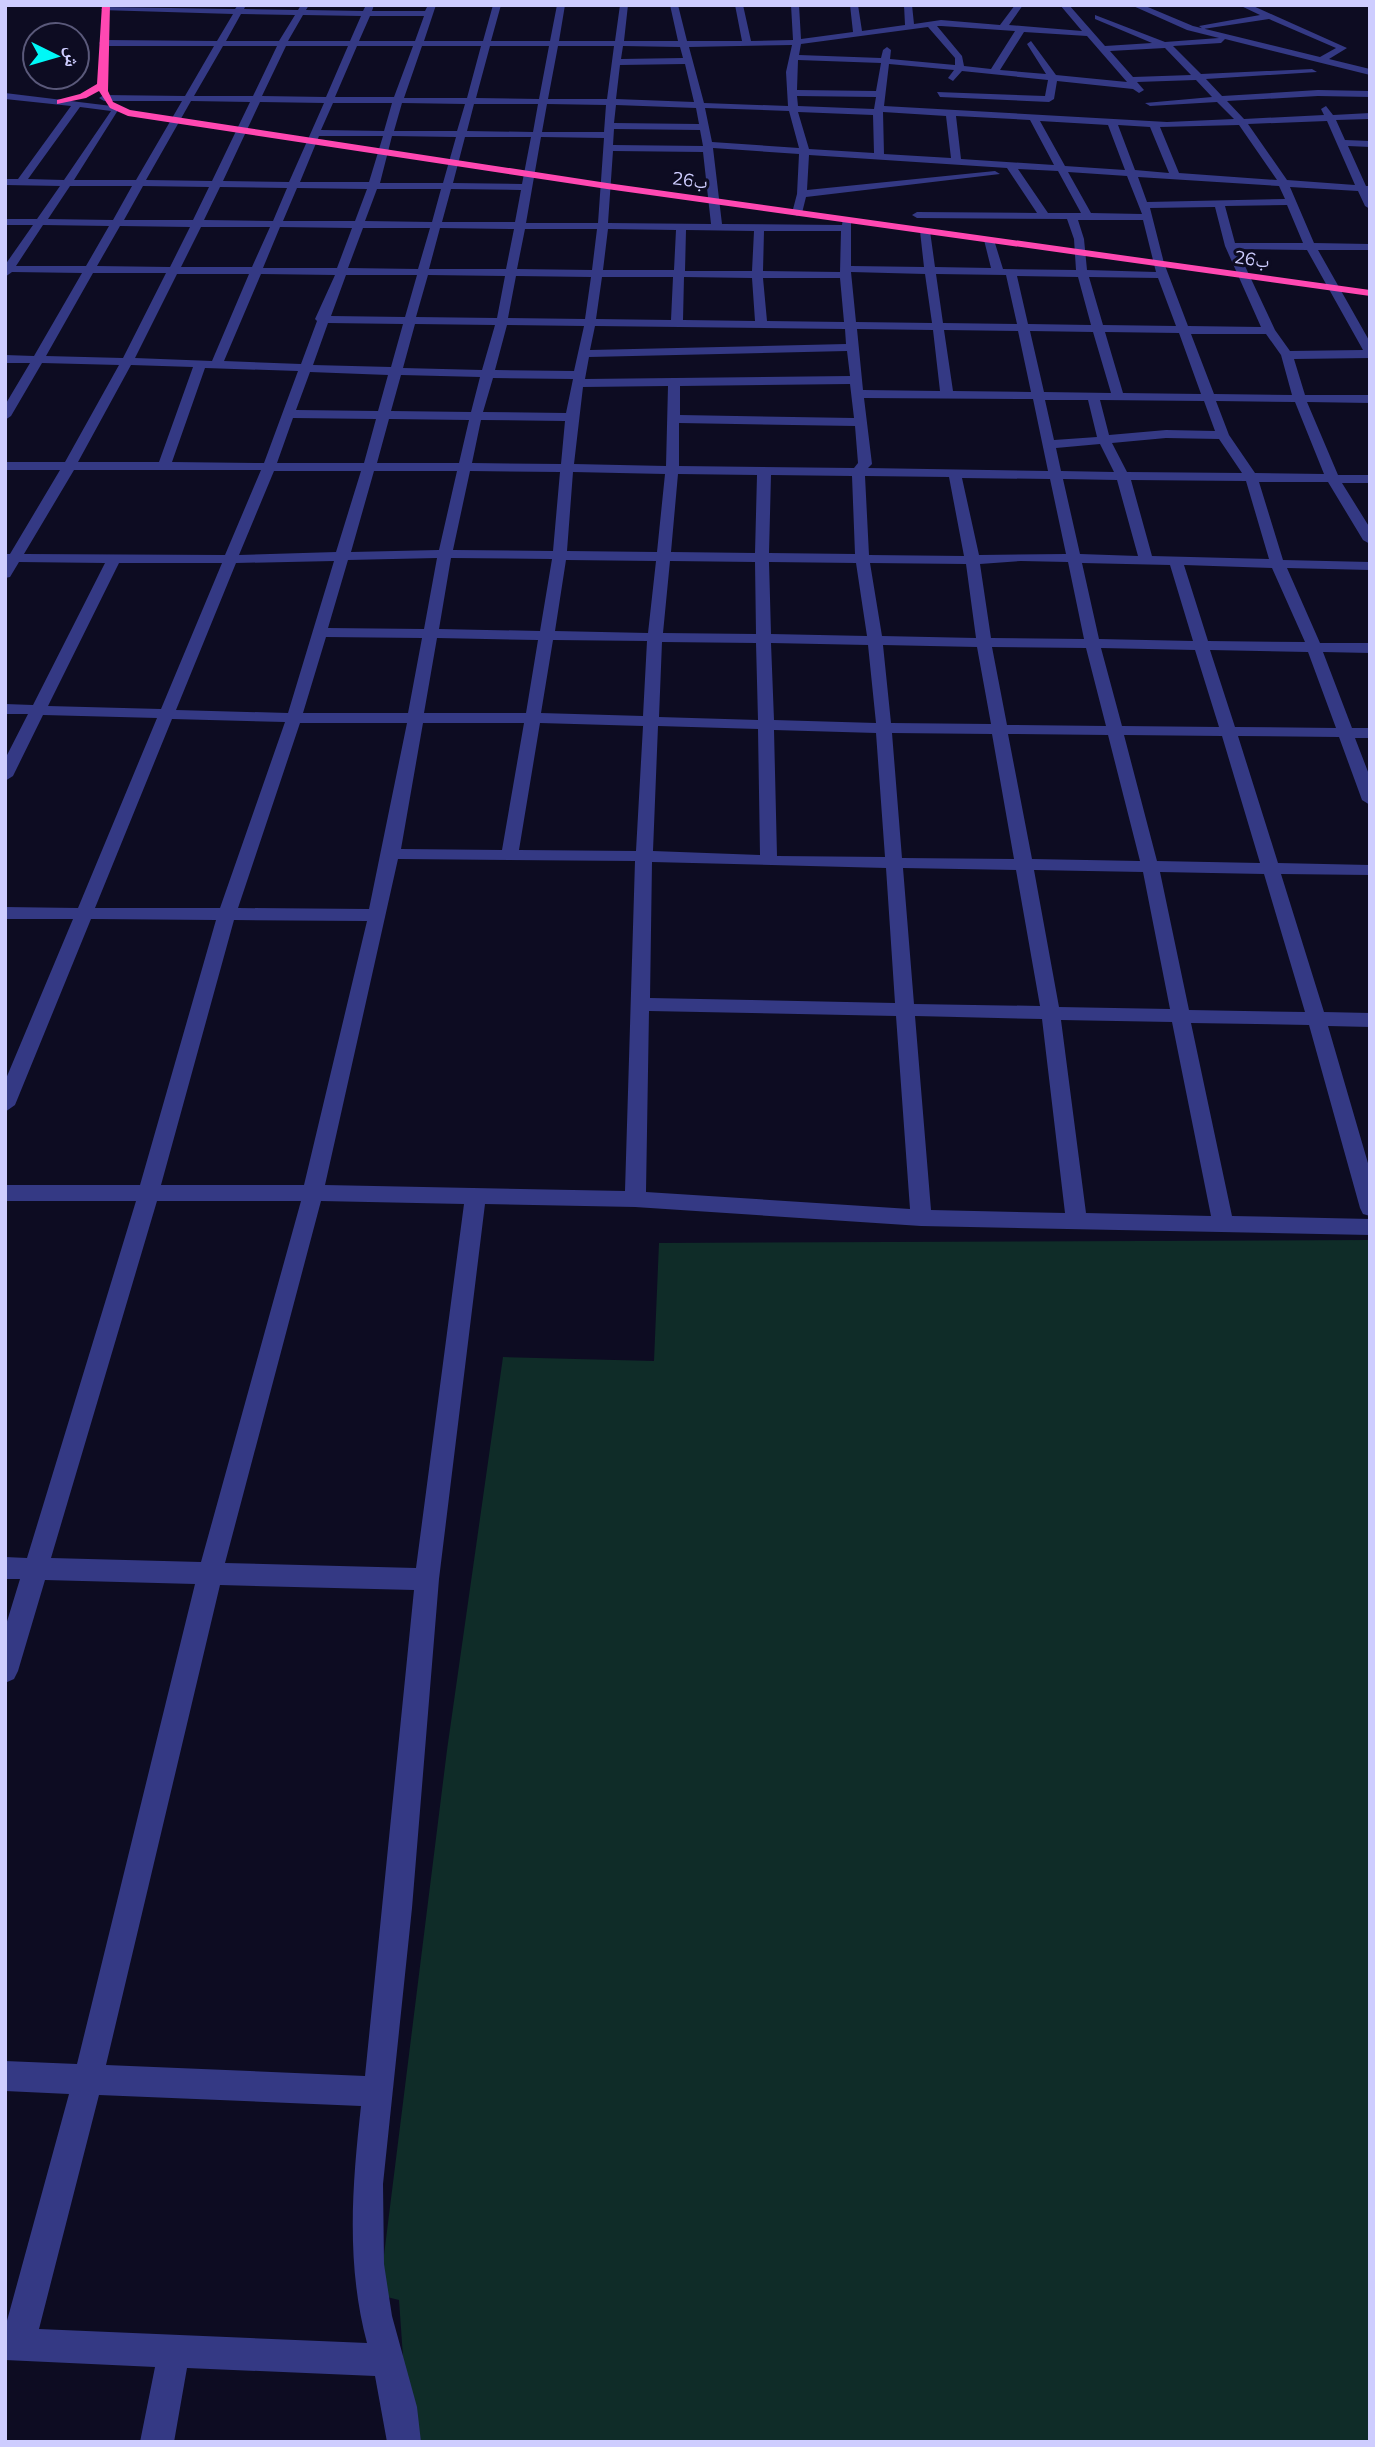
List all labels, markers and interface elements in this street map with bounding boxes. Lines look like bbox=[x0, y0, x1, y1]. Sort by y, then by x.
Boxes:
north arrow bbox=[21, 21, 91, 91]
text: ش bbox=[60, 46, 86, 69]
street label: 26ب bbox=[671, 166, 709, 194]
street label: 26ب bbox=[1233, 245, 1271, 273]

